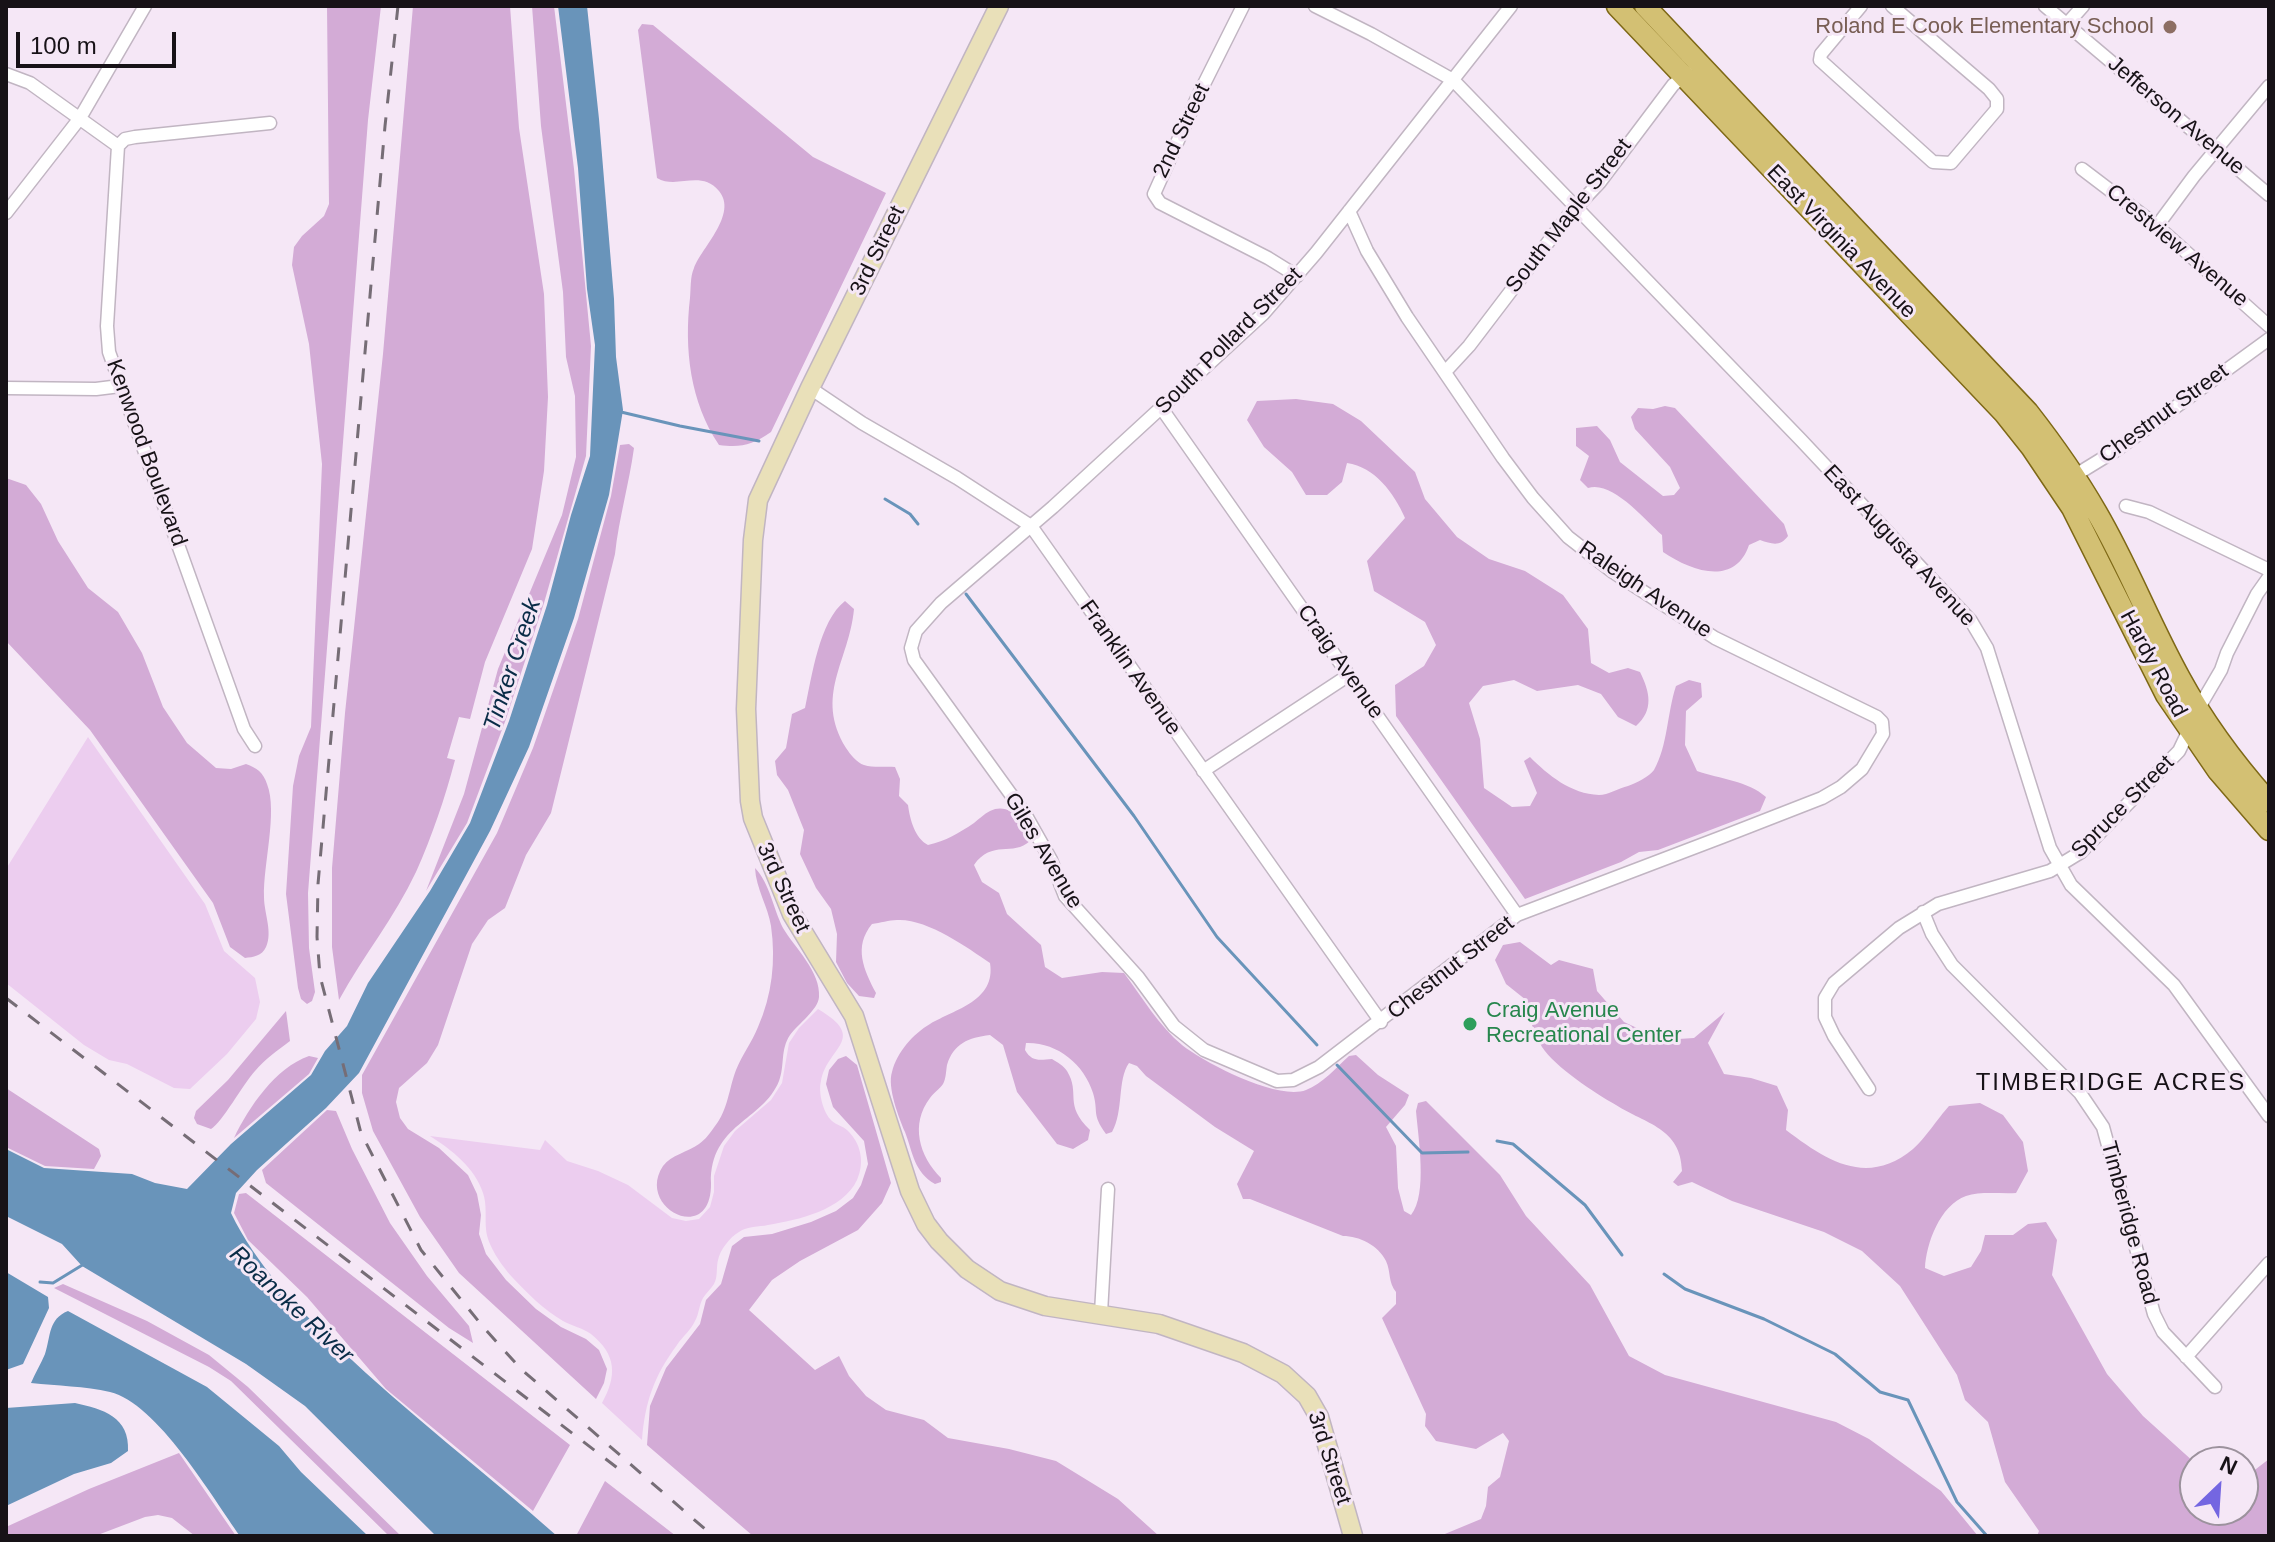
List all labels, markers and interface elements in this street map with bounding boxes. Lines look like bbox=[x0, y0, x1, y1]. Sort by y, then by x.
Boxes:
place label: Roland E Cook Elementary School bbox=[1815, 14, 2154, 40]
scale bar bbox=[20, 16, 180, 66]
marker: Roland E Cook Elementary School bbox=[2161, 18, 2179, 36]
text: 100 m bbox=[30, 32, 97, 59]
street label: Jefferson Avenue bbox=[2102, 51, 2250, 181]
street label: 2nd Street bbox=[1148, 80, 1216, 182]
street label: South Maple Street bbox=[1501, 134, 1637, 298]
street label: East Virginia Avenue bbox=[1761, 160, 1921, 324]
street label: Crestview Avenue bbox=[2101, 179, 2253, 313]
street label: 3rd Street bbox=[845, 202, 911, 300]
street label: South Pollard Street bbox=[1150, 262, 1308, 420]
street label: Kenwood Boulevard bbox=[100, 356, 192, 550]
street label: Chestnut Street bbox=[2094, 358, 2234, 470]
street label: East Augusta Avenue bbox=[1817, 460, 1981, 632]
street label: Raleigh Avenue bbox=[1573, 536, 1717, 644]
water label: Tinker Creek bbox=[478, 595, 548, 735]
street label: Franklin Avenue bbox=[1074, 595, 1186, 741]
street label: Craig Avenue bbox=[1291, 600, 1389, 724]
street label: Hardy Road bbox=[2114, 606, 2192, 722]
street label: Spruce Street bbox=[2066, 750, 2180, 864]
street label: Giles Avenue bbox=[998, 788, 1088, 914]
street label: 3rd Street bbox=[751, 839, 815, 937]
street label: Chestnut Street bbox=[1383, 911, 1519, 1025]
place label: Craig Avenue Recreational Center bbox=[1486, 998, 1682, 1050]
marker: Craig Avenue Recreational Center bbox=[1461, 1015, 1479, 1033]
district label: TIMBERIDGE ACRES bbox=[1976, 1069, 2246, 1097]
street label: Timberidge Road bbox=[2095, 1138, 2163, 1308]
water label: Roanoke River bbox=[223, 1240, 359, 1370]
street label: 3rd Street bbox=[1302, 1408, 1356, 1508]
north arrow bbox=[2179, 1446, 2259, 1526]
text: N bbox=[2216, 1451, 2241, 1480]

